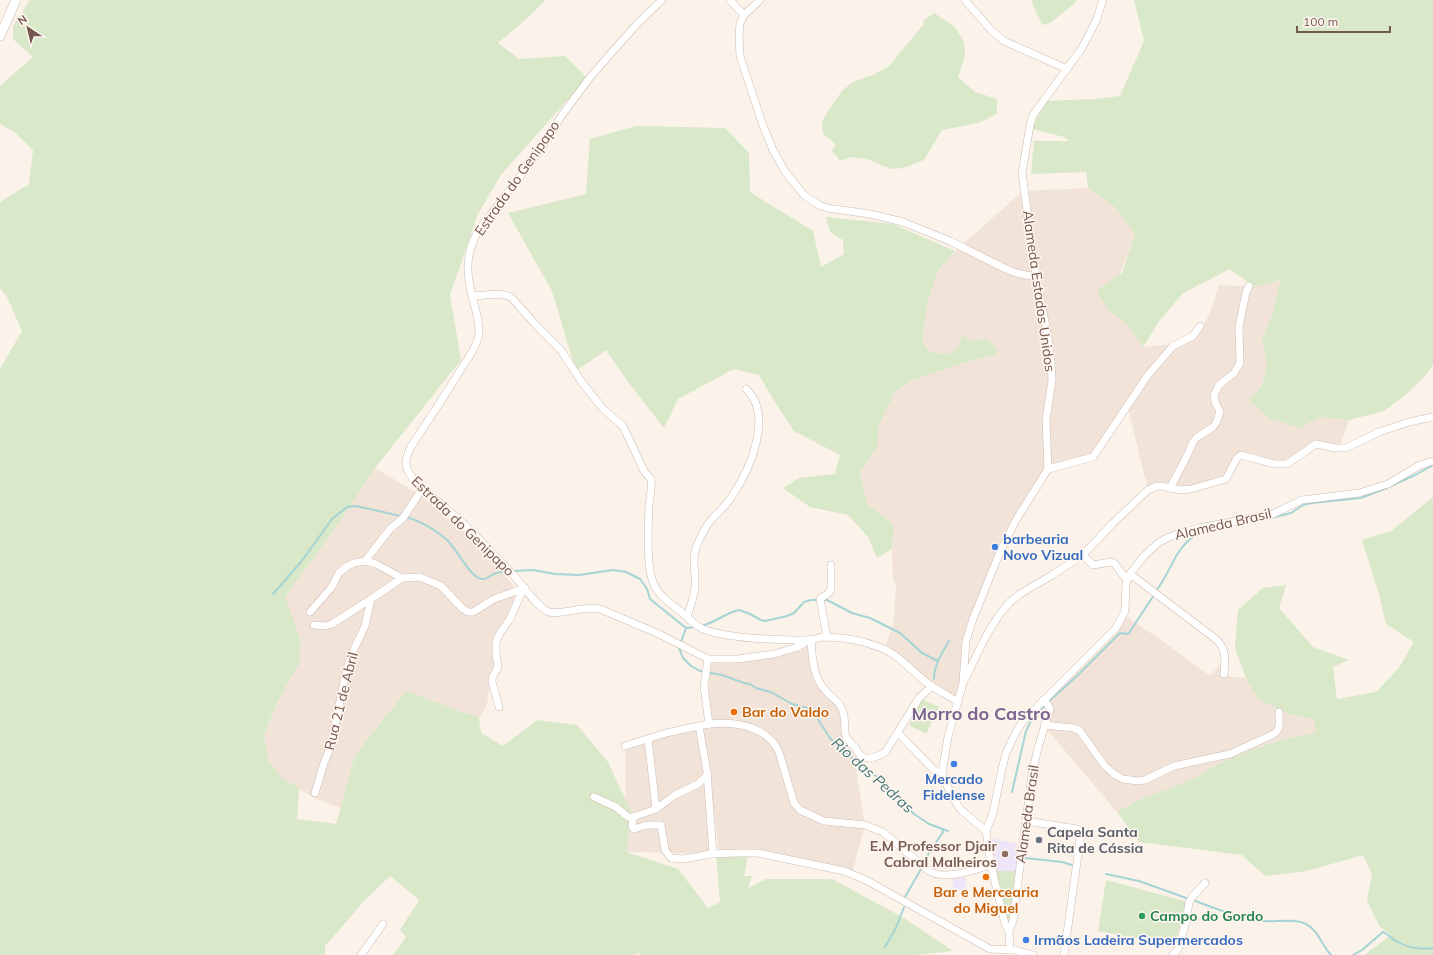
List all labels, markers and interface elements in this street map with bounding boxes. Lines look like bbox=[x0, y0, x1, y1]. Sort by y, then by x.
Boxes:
north arrow bbox=[8, 8, 48, 48]
scale bar bbox=[1297, 8, 1390, 34]
text: N bbox=[15, 12, 30, 28]
text: 100 m bbox=[1303, 14, 1338, 29]
street label: Estrada do Genipapo bbox=[471, 117, 563, 239]
street label: Alameda Estados Unidos bbox=[1019, 209, 1059, 373]
street label: Estrada do Genipapo bbox=[408, 472, 518, 580]
street label: Alameda Brasil bbox=[1173, 504, 1273, 544]
place label: barbearia Novo Vizual bbox=[1003, 530, 1083, 564]
marker: barbearia Novo Vizual bbox=[990, 542, 1000, 552]
street label: Rua 21 de Abril bbox=[320, 650, 362, 752]
district label: Morro do Castro bbox=[911, 702, 1051, 725]
place label: Bar do Valdo bbox=[742, 703, 829, 721]
marker: Bar do Valdo bbox=[729, 707, 739, 717]
water label: Rio das Pedras bbox=[828, 733, 918, 817]
marker: Mercado Fidelense bbox=[949, 759, 959, 769]
street label: Alameda Brasil bbox=[1011, 764, 1043, 864]
place label: Mercado Fidelense bbox=[923, 770, 986, 804]
place label: Capela Santa Rita de Cássia bbox=[1047, 823, 1143, 857]
marker: Capela Santa Rita de Cássia bbox=[1034, 835, 1044, 845]
place label: E.M Professor Djair Cabral Malheiros bbox=[870, 837, 997, 871]
marker: E.M Professor Djair Cabral Malheiros bbox=[1000, 849, 1010, 859]
marker: Bar e Mercearia do Miguel bbox=[981, 872, 991, 882]
place label: Bar e Mercearia do Miguel bbox=[933, 883, 1039, 917]
place label: Campo do Gordo bbox=[1150, 907, 1263, 925]
marker: Campo do Gordo bbox=[1137, 911, 1147, 921]
place label: Irmãos Ladeira Supermercados bbox=[1034, 931, 1243, 949]
marker: Irmãos Ladeira Supermercados bbox=[1021, 935, 1031, 945]

